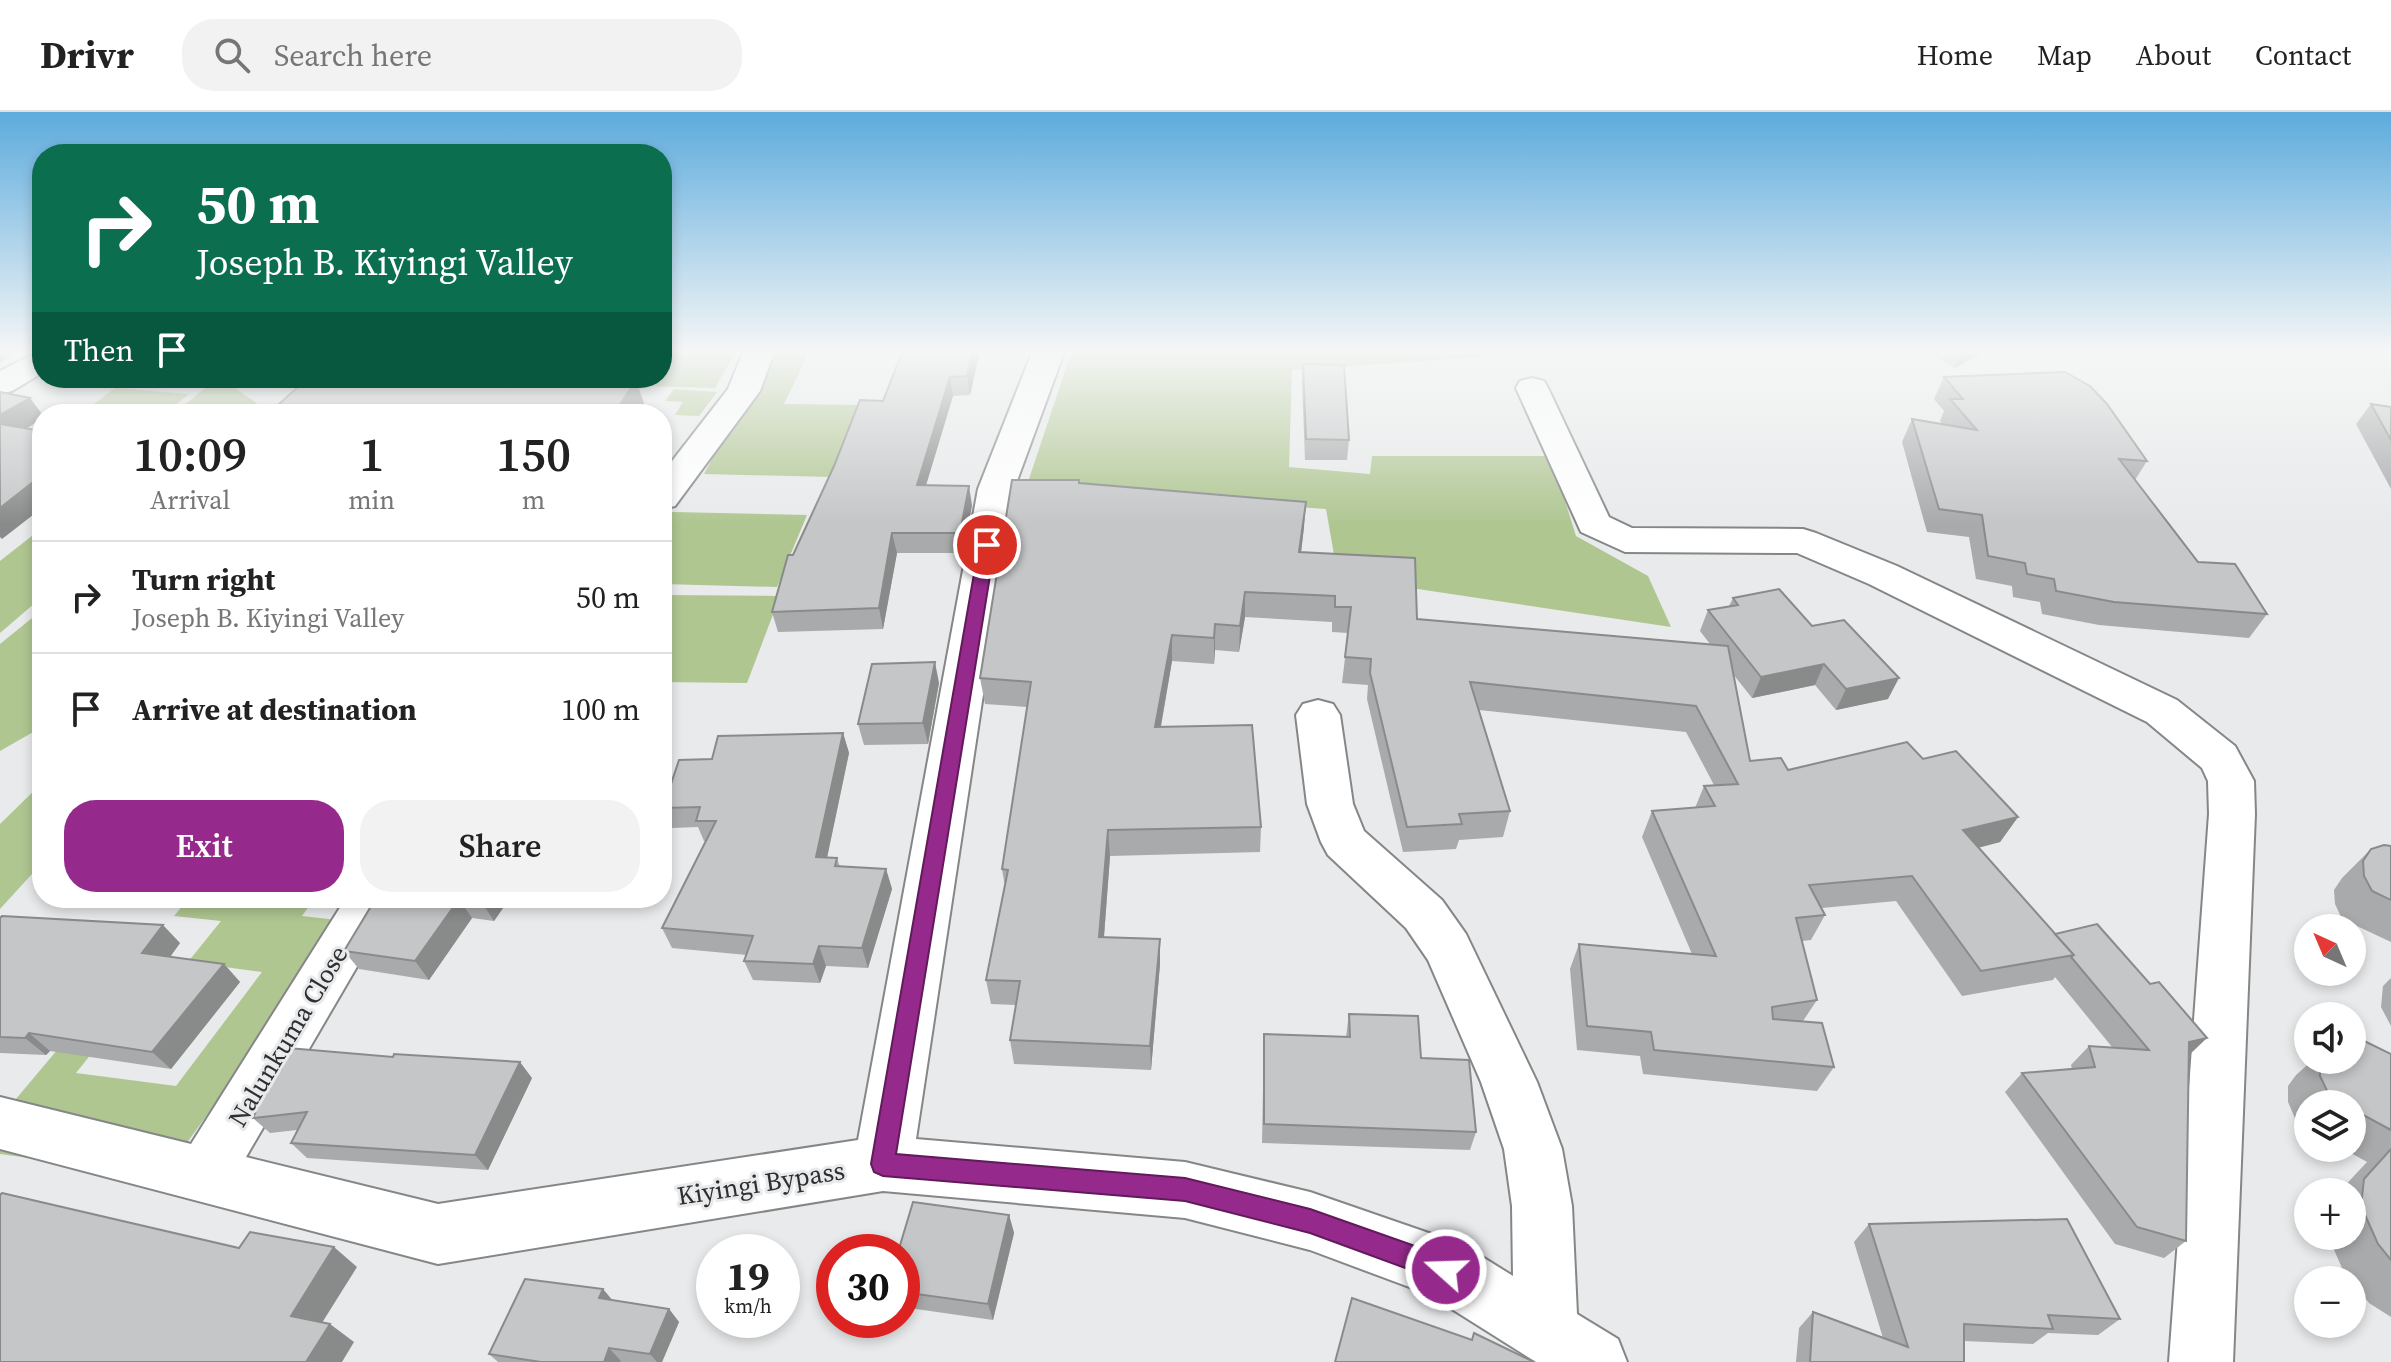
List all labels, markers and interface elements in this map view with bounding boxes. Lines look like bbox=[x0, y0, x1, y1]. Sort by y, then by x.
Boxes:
search box bbox=[182, 19, 742, 91]
text: Drivr bbox=[40, 29, 134, 81]
icon: search bbox=[210, 33, 254, 77]
text: Search here bbox=[274, 35, 432, 76]
text: Home bbox=[1917, 36, 1993, 74]
text: Map bbox=[2037, 36, 2092, 74]
text: About bbox=[2136, 36, 2211, 74]
text: Contact bbox=[2255, 36, 2351, 74]
text: 50 m bbox=[196, 165, 319, 242]
icon: right bbox=[64, 176, 168, 280]
text: Joseph B. Kiyingi Valley bbox=[196, 238, 573, 287]
icon: arrive bbox=[150, 328, 194, 372]
text: Then bbox=[64, 330, 134, 371]
text: 10:09 bbox=[133, 421, 247, 487]
text: 1 bbox=[359, 421, 384, 487]
text: 150 bbox=[496, 421, 571, 487]
text: Arrival bbox=[150, 482, 230, 518]
text: min bbox=[348, 482, 395, 518]
text: m bbox=[522, 482, 545, 518]
pin bbox=[953, 511, 1021, 579]
icon: arrive bbox=[965, 523, 1009, 567]
text: Turn right bbox=[132, 559, 275, 600]
icon: right bbox=[64, 575, 108, 619]
text: 50 m bbox=[576, 577, 640, 618]
text: Joseph B. Kiyingi Valley bbox=[132, 600, 404, 636]
icon: arrive bbox=[64, 687, 108, 731]
text: Arrive at destination bbox=[132, 689, 417, 730]
text: 100 m bbox=[561, 689, 640, 730]
button: Exit bbox=[64, 800, 344, 892]
button: Share bbox=[360, 800, 640, 892]
north arrow bbox=[2294, 914, 2366, 986]
map controls bbox=[2294, 914, 2366, 1338]
street label: Nalunkuma Close bbox=[220, 939, 356, 1133]
button: sound bbox=[2294, 1002, 2366, 1074]
button: layers bbox=[2294, 1090, 2366, 1162]
street label: Kiyingi Bypass bbox=[675, 1152, 847, 1214]
button: + bbox=[2294, 1178, 2366, 1250]
position arrow bbox=[1404, 1228, 1488, 1312]
speed limit sign: 30 bbox=[816, 1234, 920, 1338]
text: 19 bbox=[726, 1249, 770, 1303]
button: − bbox=[2294, 1266, 2366, 1338]
text: km/h bbox=[724, 1292, 772, 1320]

